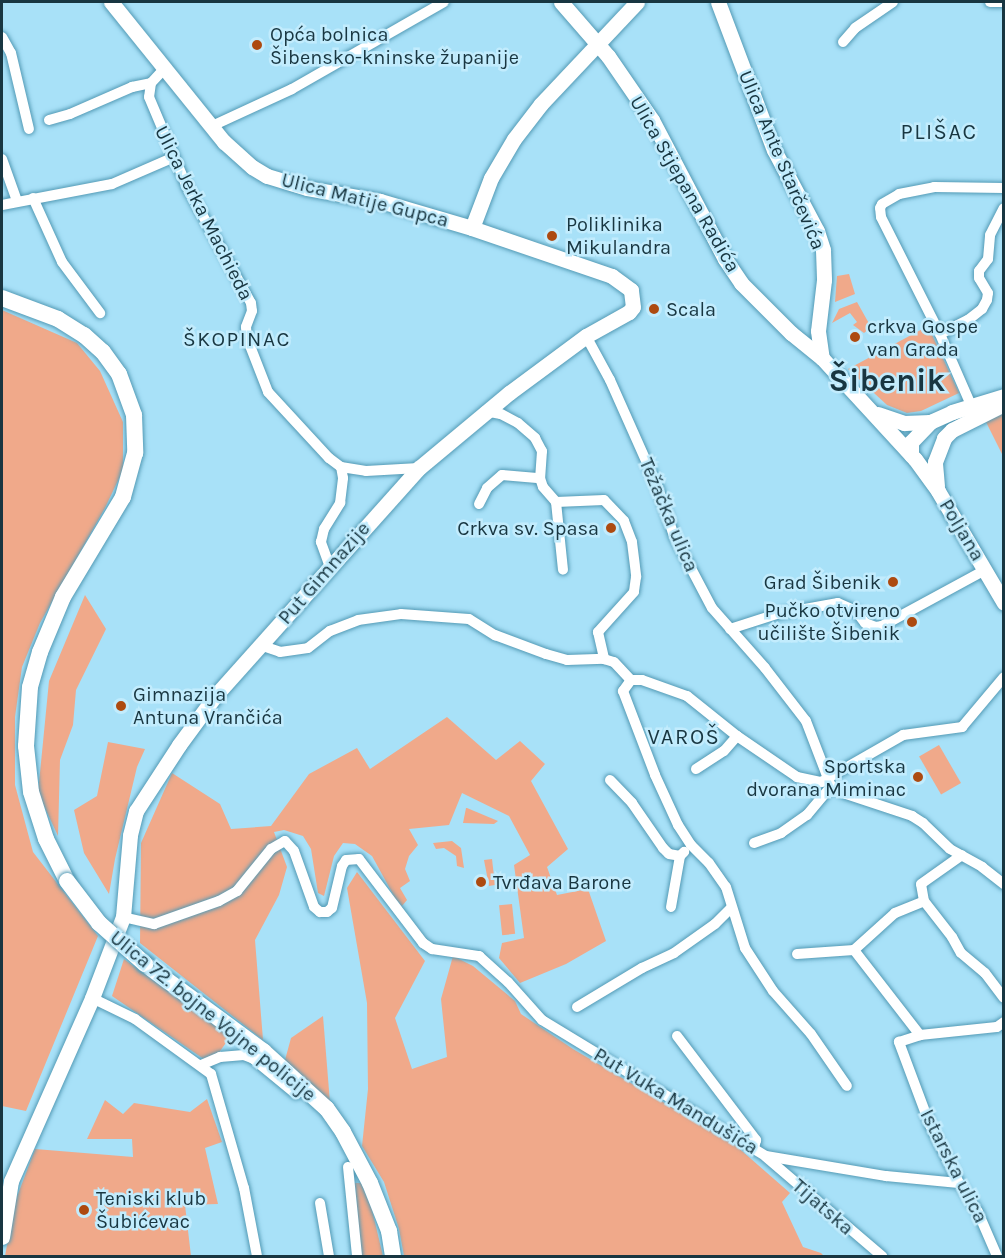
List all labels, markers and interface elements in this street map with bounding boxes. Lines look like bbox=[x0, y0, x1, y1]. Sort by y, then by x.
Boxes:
place label: Opća bolnica Šibensko-kninske županije bbox=[270, 22, 519, 69]
marker: Opća bolnica Šibensko-kninske županije bbox=[248, 36, 266, 54]
street label: Ulica Ante Starčevića bbox=[733, 67, 831, 253]
street label: Ulica Stjepana Radića bbox=[625, 91, 745, 277]
district label: PLIŠAC bbox=[900, 120, 978, 146]
street label: Ulica Jerka Machieda bbox=[150, 122, 258, 304]
street label: Ulica Matije Gupca bbox=[279, 168, 451, 232]
place label: Poliklinika Mikulandra bbox=[566, 213, 671, 260]
marker: Poliklinika Mikulandra bbox=[543, 227, 561, 245]
place label: Scala bbox=[666, 297, 716, 321]
marker: Scala bbox=[647, 302, 661, 316]
place label: crkva Gospe van Grada bbox=[867, 314, 978, 361]
district label: ŠKOPINAC bbox=[183, 326, 291, 352]
marker: crkva Gospe van Grada bbox=[848, 330, 862, 344]
district label: Šibenik bbox=[829, 362, 945, 400]
street label: Težačka ulica bbox=[634, 454, 704, 576]
street label: Poljana bbox=[934, 495, 990, 565]
place label: Crkva sv. Spasa bbox=[457, 516, 599, 540]
street label: Put Gimnazije bbox=[273, 517, 375, 629]
marker: Crkva sv. Spasa bbox=[604, 521, 618, 535]
place label: Grad Šibenik bbox=[764, 570, 881, 594]
marker: Grad Šibenik bbox=[886, 575, 900, 589]
place label: Pučko otvireno učilište Šibenik bbox=[758, 598, 900, 645]
marker: Pučko otvireno učilište Šibenik bbox=[905, 615, 919, 629]
place label: Gimnazija Antuna Vrančića bbox=[133, 682, 283, 729]
marker: Gimnazija Antuna Vrančića bbox=[114, 699, 128, 713]
district label: VAROŠ bbox=[648, 725, 720, 751]
place label: Sportska dvorana Miminac bbox=[746, 754, 906, 801]
marker: Sportska dvorana Miminac bbox=[911, 770, 925, 784]
place label: Tvrđava Barone bbox=[493, 870, 631, 894]
marker: Tvrđava Barone bbox=[474, 875, 488, 889]
street label: Ulica 72. bojne Vojne policije bbox=[105, 925, 321, 1107]
street label: Put Vuka Mandušića bbox=[589, 1042, 763, 1160]
street label: Istarska ulica bbox=[915, 1105, 993, 1227]
street label: Tijatska bbox=[787, 1174, 859, 1240]
place label: Teniski klub Šubićevac bbox=[96, 1186, 206, 1233]
marker: Teniski klub Šubićevac bbox=[77, 1203, 91, 1217]

